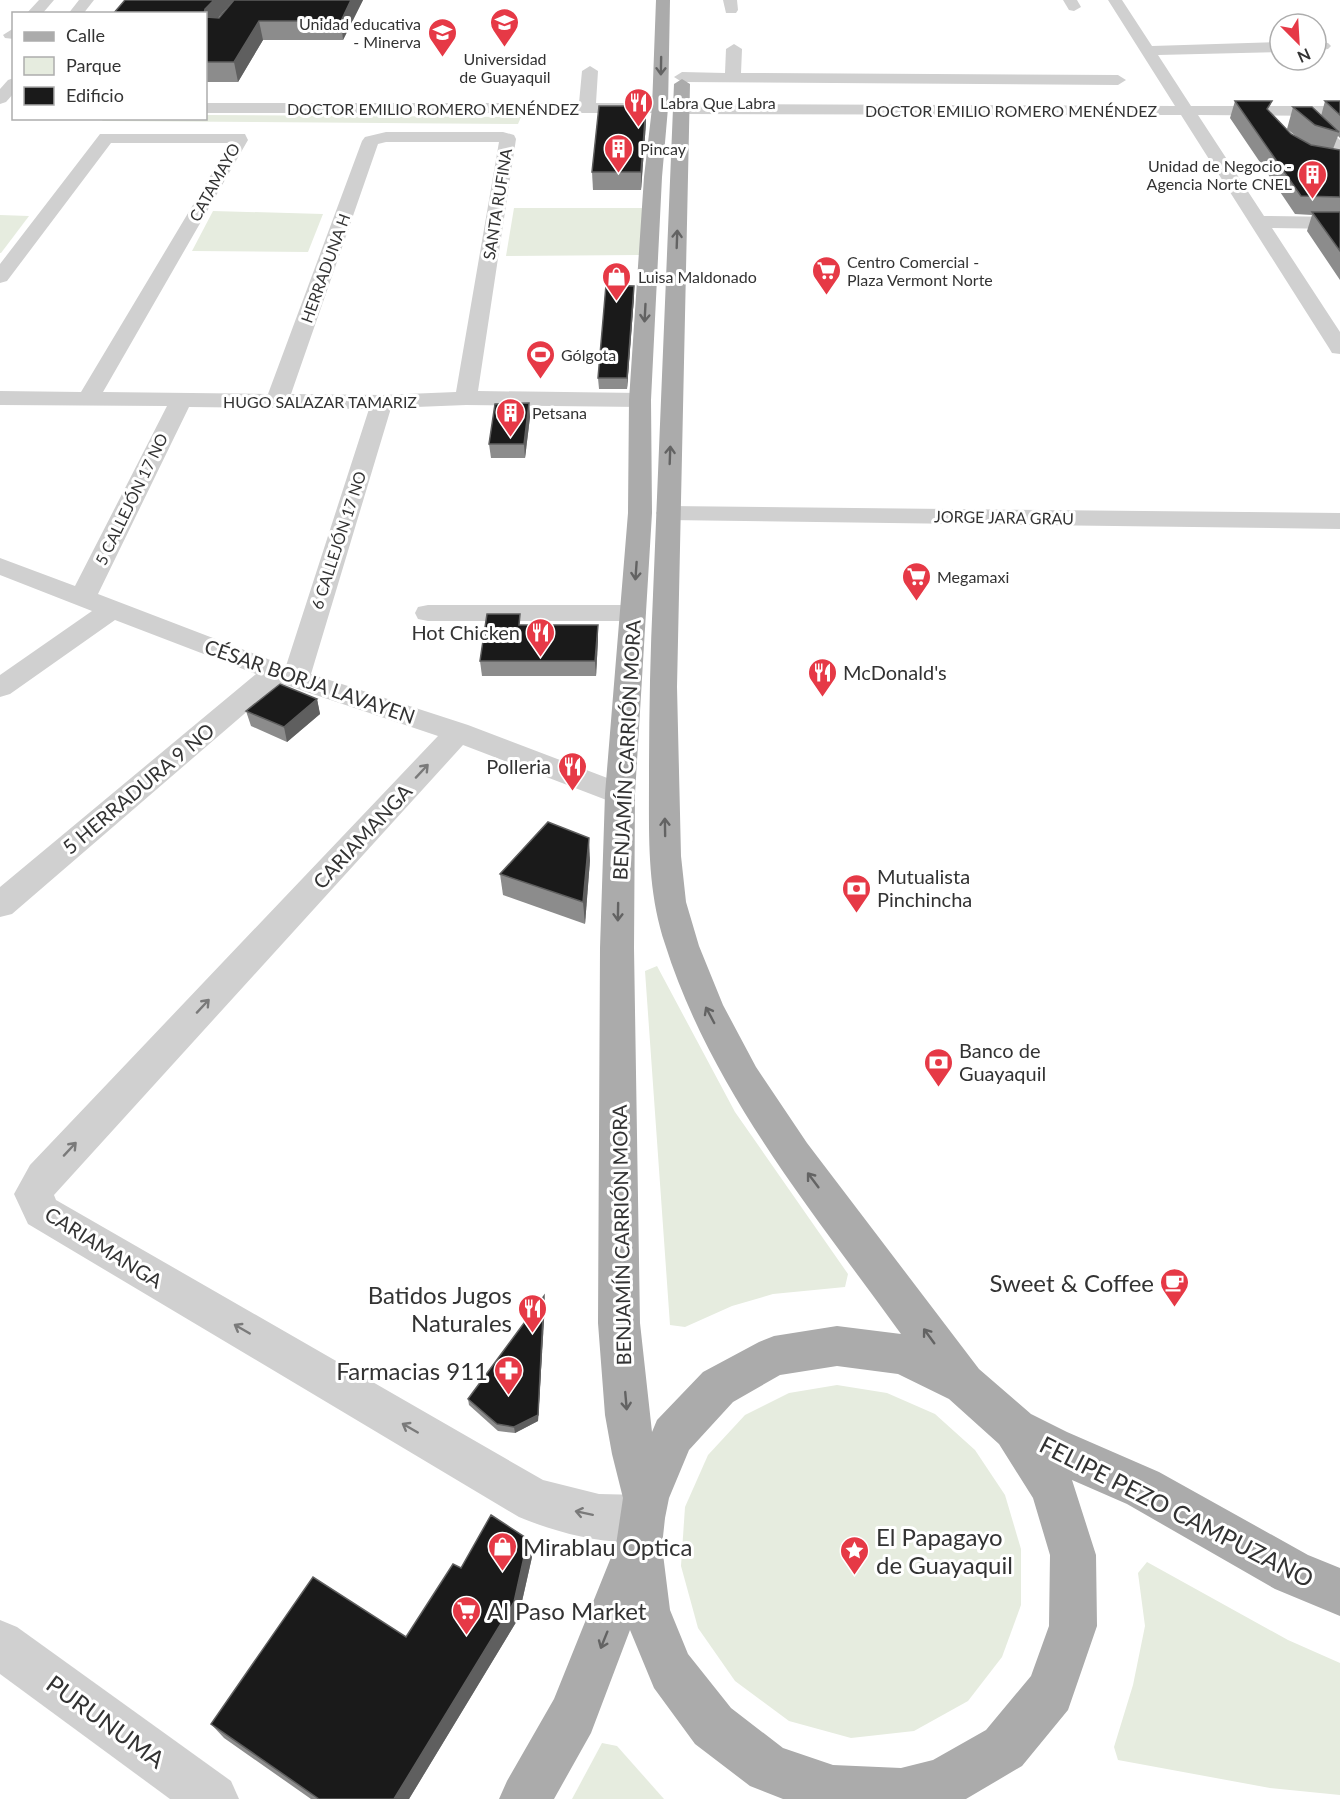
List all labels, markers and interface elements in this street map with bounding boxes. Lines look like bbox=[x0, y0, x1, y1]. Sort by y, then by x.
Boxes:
school or university icon: Universidad de Guayaquil bbox=[489, 7, 521, 49]
legend bbox=[12, 12, 207, 120]
north arrow bbox=[1268, 12, 1328, 72]
place label: Unidad educativa - Minerva bbox=[299, 14, 421, 51]
school or university icon: Unidad educativa - Minerva bbox=[426, 16, 458, 58]
text: Calle bbox=[66, 24, 105, 46]
text: N bbox=[1295, 45, 1314, 67]
place label: Universidad de Guayaquil bbox=[459, 49, 551, 86]
text: Parque bbox=[66, 54, 121, 76]
one-way arrow bbox=[655, 56, 667, 76]
text: Edificio bbox=[66, 84, 124, 106]
restaurant icon: Labra Que Labra bbox=[623, 86, 655, 128]
place label: Labra Que Labra bbox=[660, 93, 776, 112]
street label: DOCTOR EMILIO ROMERO MENÉNDEZ bbox=[287, 99, 579, 118]
street label: DOCTOR EMILIO ROMERO MENÉNDEZ bbox=[865, 101, 1157, 120]
building icon: Pincay bbox=[603, 132, 635, 174]
street label: CATAMAYO bbox=[185, 139, 243, 224]
place label: Pincay bbox=[640, 139, 687, 158]
street label: SANTA RUFINA bbox=[479, 147, 515, 261]
place label: Unidad de Negocio - Agencia Norte CNEL bbox=[1147, 156, 1292, 193]
building icon: Unidad de Negocio - Agencia Norte CNEL bbox=[1297, 158, 1329, 200]
street label: HERRADUNA H bbox=[296, 211, 354, 325]
one-way arrow bbox=[672, 229, 683, 249]
place label: Centro Comercial - Plaza Vermont Norte bbox=[847, 252, 993, 289]
supermarket icon: Centro Comercial - Plaza Vermont Norte bbox=[810, 254, 842, 296]
shop icon: Luisa Maldonado bbox=[601, 260, 633, 302]
place label: Luisa Maldonado bbox=[638, 267, 757, 286]
one-way arrow bbox=[639, 303, 650, 323]
sports icon: Gólgota bbox=[524, 338, 556, 380]
place label: Gólgota bbox=[561, 345, 616, 364]
street label: HUGO SALAZAR TAMARIZ bbox=[223, 392, 417, 411]
building icon: Petsana bbox=[495, 396, 527, 438]
place label: Petsana bbox=[532, 403, 587, 422]
street label: 5 CALLEJÓN 17 NO bbox=[91, 430, 171, 568]
one-way arrow bbox=[665, 445, 676, 465]
street label: 6 CALLEJÓN 17 NO bbox=[307, 468, 369, 611]
street label: JORGE JARA GRAU bbox=[934, 506, 1074, 528]
supermarket icon: Megamaxi bbox=[900, 560, 932, 602]
one-way arrow bbox=[630, 561, 641, 580]
place label: Megamaxi bbox=[937, 567, 1009, 586]
restaurant icon: Hot Chicken bbox=[525, 616, 557, 658]
street label: BENJAMÍN CARRIÓN MORA bbox=[607, 619, 645, 881]
place label: Hot Chicken bbox=[411, 620, 520, 644]
street label: CÉSAR BORJA LAVAYEN bbox=[202, 634, 418, 728]
restaurant icon: McDonald's bbox=[806, 656, 838, 698]
place label: McDonald's bbox=[843, 660, 947, 684]
street label: 5 HERRADURA 9 NO bbox=[57, 718, 219, 858]
restaurant icon: Polleria bbox=[556, 750, 588, 792]
place label: Polleria bbox=[486, 754, 551, 778]
one-way arrow bbox=[415, 764, 429, 779]
street label: CARIAMANGA bbox=[308, 778, 417, 893]
one-way arrow bbox=[659, 818, 671, 838]
place label: Mutualista Pinchincha bbox=[877, 864, 972, 911]
bank icon: Mutualista Pinchincha bbox=[840, 872, 872, 914]
one-way arrow bbox=[612, 902, 624, 922]
one-way arrow bbox=[196, 999, 210, 1014]
one-way arrow bbox=[704, 1006, 715, 1024]
place label: Banco de Guayaquil bbox=[959, 1038, 1046, 1085]
bank icon: Banco de Guayaquil bbox=[922, 1046, 954, 1088]
street label: BENJAMÍN CARRIÓN MORA bbox=[607, 1104, 635, 1366]
one-way arrow bbox=[63, 1142, 77, 1157]
one-way arrow bbox=[806, 1172, 819, 1188]
street label: CARIAMANGA bbox=[41, 1201, 168, 1293]
cafe icon: Sweet & Coffee bbox=[1159, 1266, 1191, 1308]
place label: Sweet & Coffee bbox=[989, 1268, 1154, 1297]
place label: Batidos Jugos Naturales bbox=[368, 1280, 512, 1337]
restaurant icon: Batidos Jugos Naturales bbox=[517, 1292, 549, 1334]
one-way arrow bbox=[234, 1323, 251, 1335]
one-way arrow bbox=[923, 1329, 935, 1345]
pharmacy icon: Farmacias 911 bbox=[493, 1354, 525, 1396]
place label: Farmacias 911 bbox=[336, 1356, 488, 1385]
one-way arrow bbox=[621, 1391, 632, 1411]
one-way arrow bbox=[402, 1422, 419, 1434]
street label: FELIPE PEZO CAMPUZANO bbox=[1035, 1429, 1319, 1593]
one-way arrow bbox=[574, 1507, 593, 1519]
place label: El Papagayo de Guayaquil bbox=[876, 1522, 1013, 1579]
shop icon: Mirablau Optica bbox=[486, 1530, 518, 1572]
place label: Mirablau Optica bbox=[523, 1532, 692, 1561]
place icon: El Papagayo de Guayaquil bbox=[839, 1534, 871, 1576]
supermarket icon: Al Paso Market bbox=[450, 1594, 482, 1636]
place label: Al Paso Market bbox=[487, 1596, 647, 1625]
one-way arrow bbox=[597, 1630, 608, 1649]
street label: PURUNUMA bbox=[41, 1668, 171, 1774]

